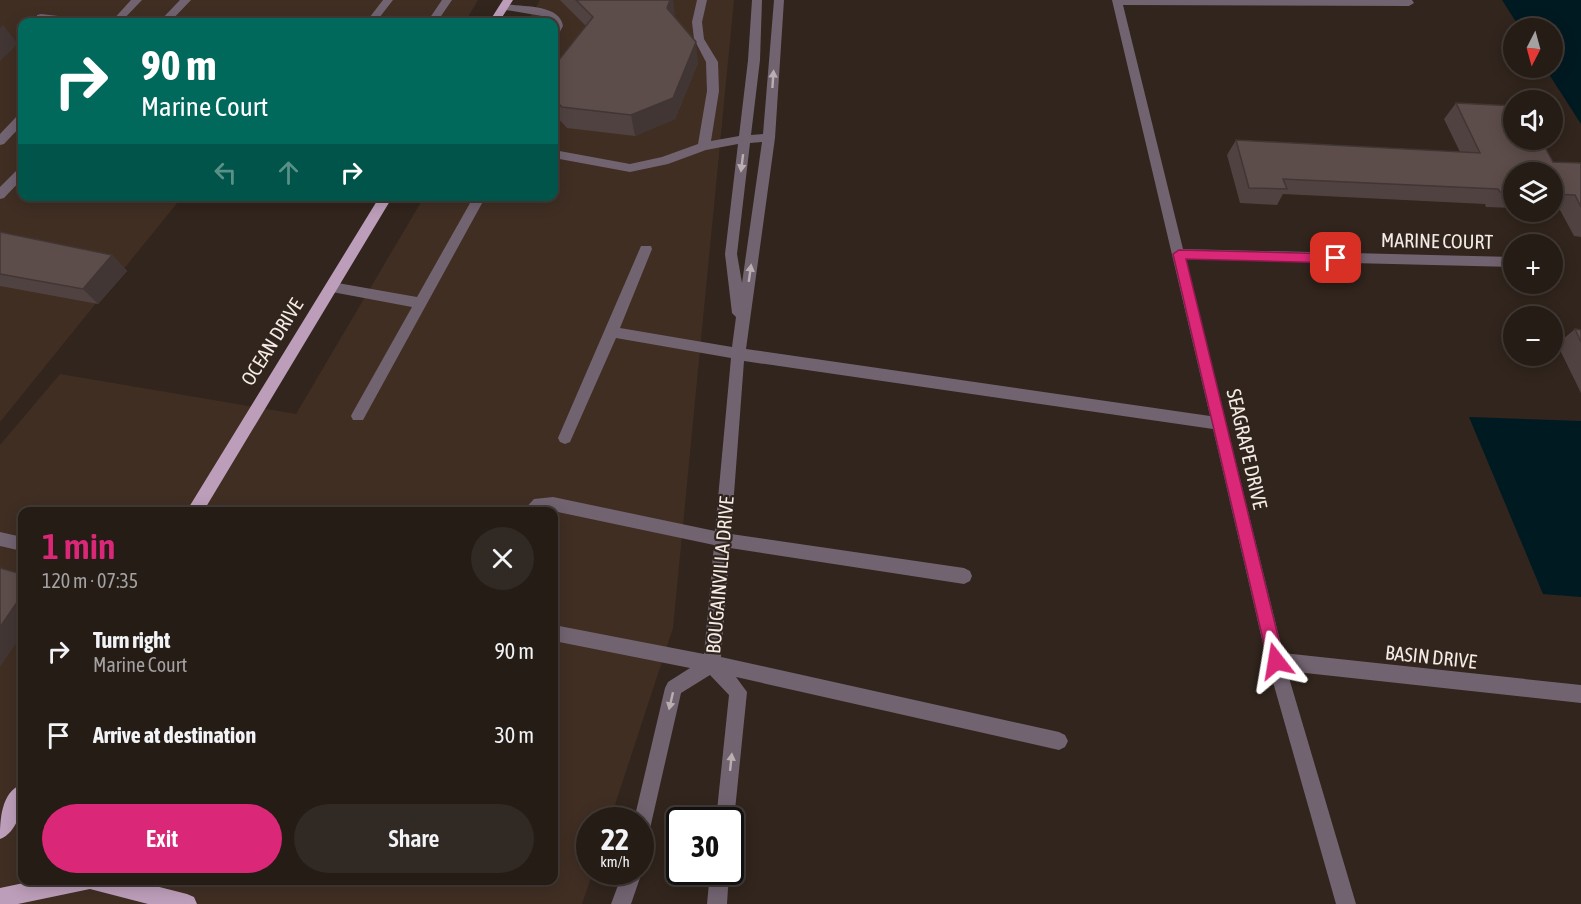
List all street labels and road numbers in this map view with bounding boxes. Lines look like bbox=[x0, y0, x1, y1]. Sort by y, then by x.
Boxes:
street label: MARINE COURT bbox=[1381, 228, 1494, 253]
street label: OCEAN DRIVE bbox=[236, 294, 308, 389]
street label: SEAGRAPE DRIVE bbox=[1222, 386, 1273, 512]
street label: BOUGAINVILLA DRIVE bbox=[701, 495, 738, 655]
street label: BASIN DRIVE bbox=[1384, 640, 1478, 673]

